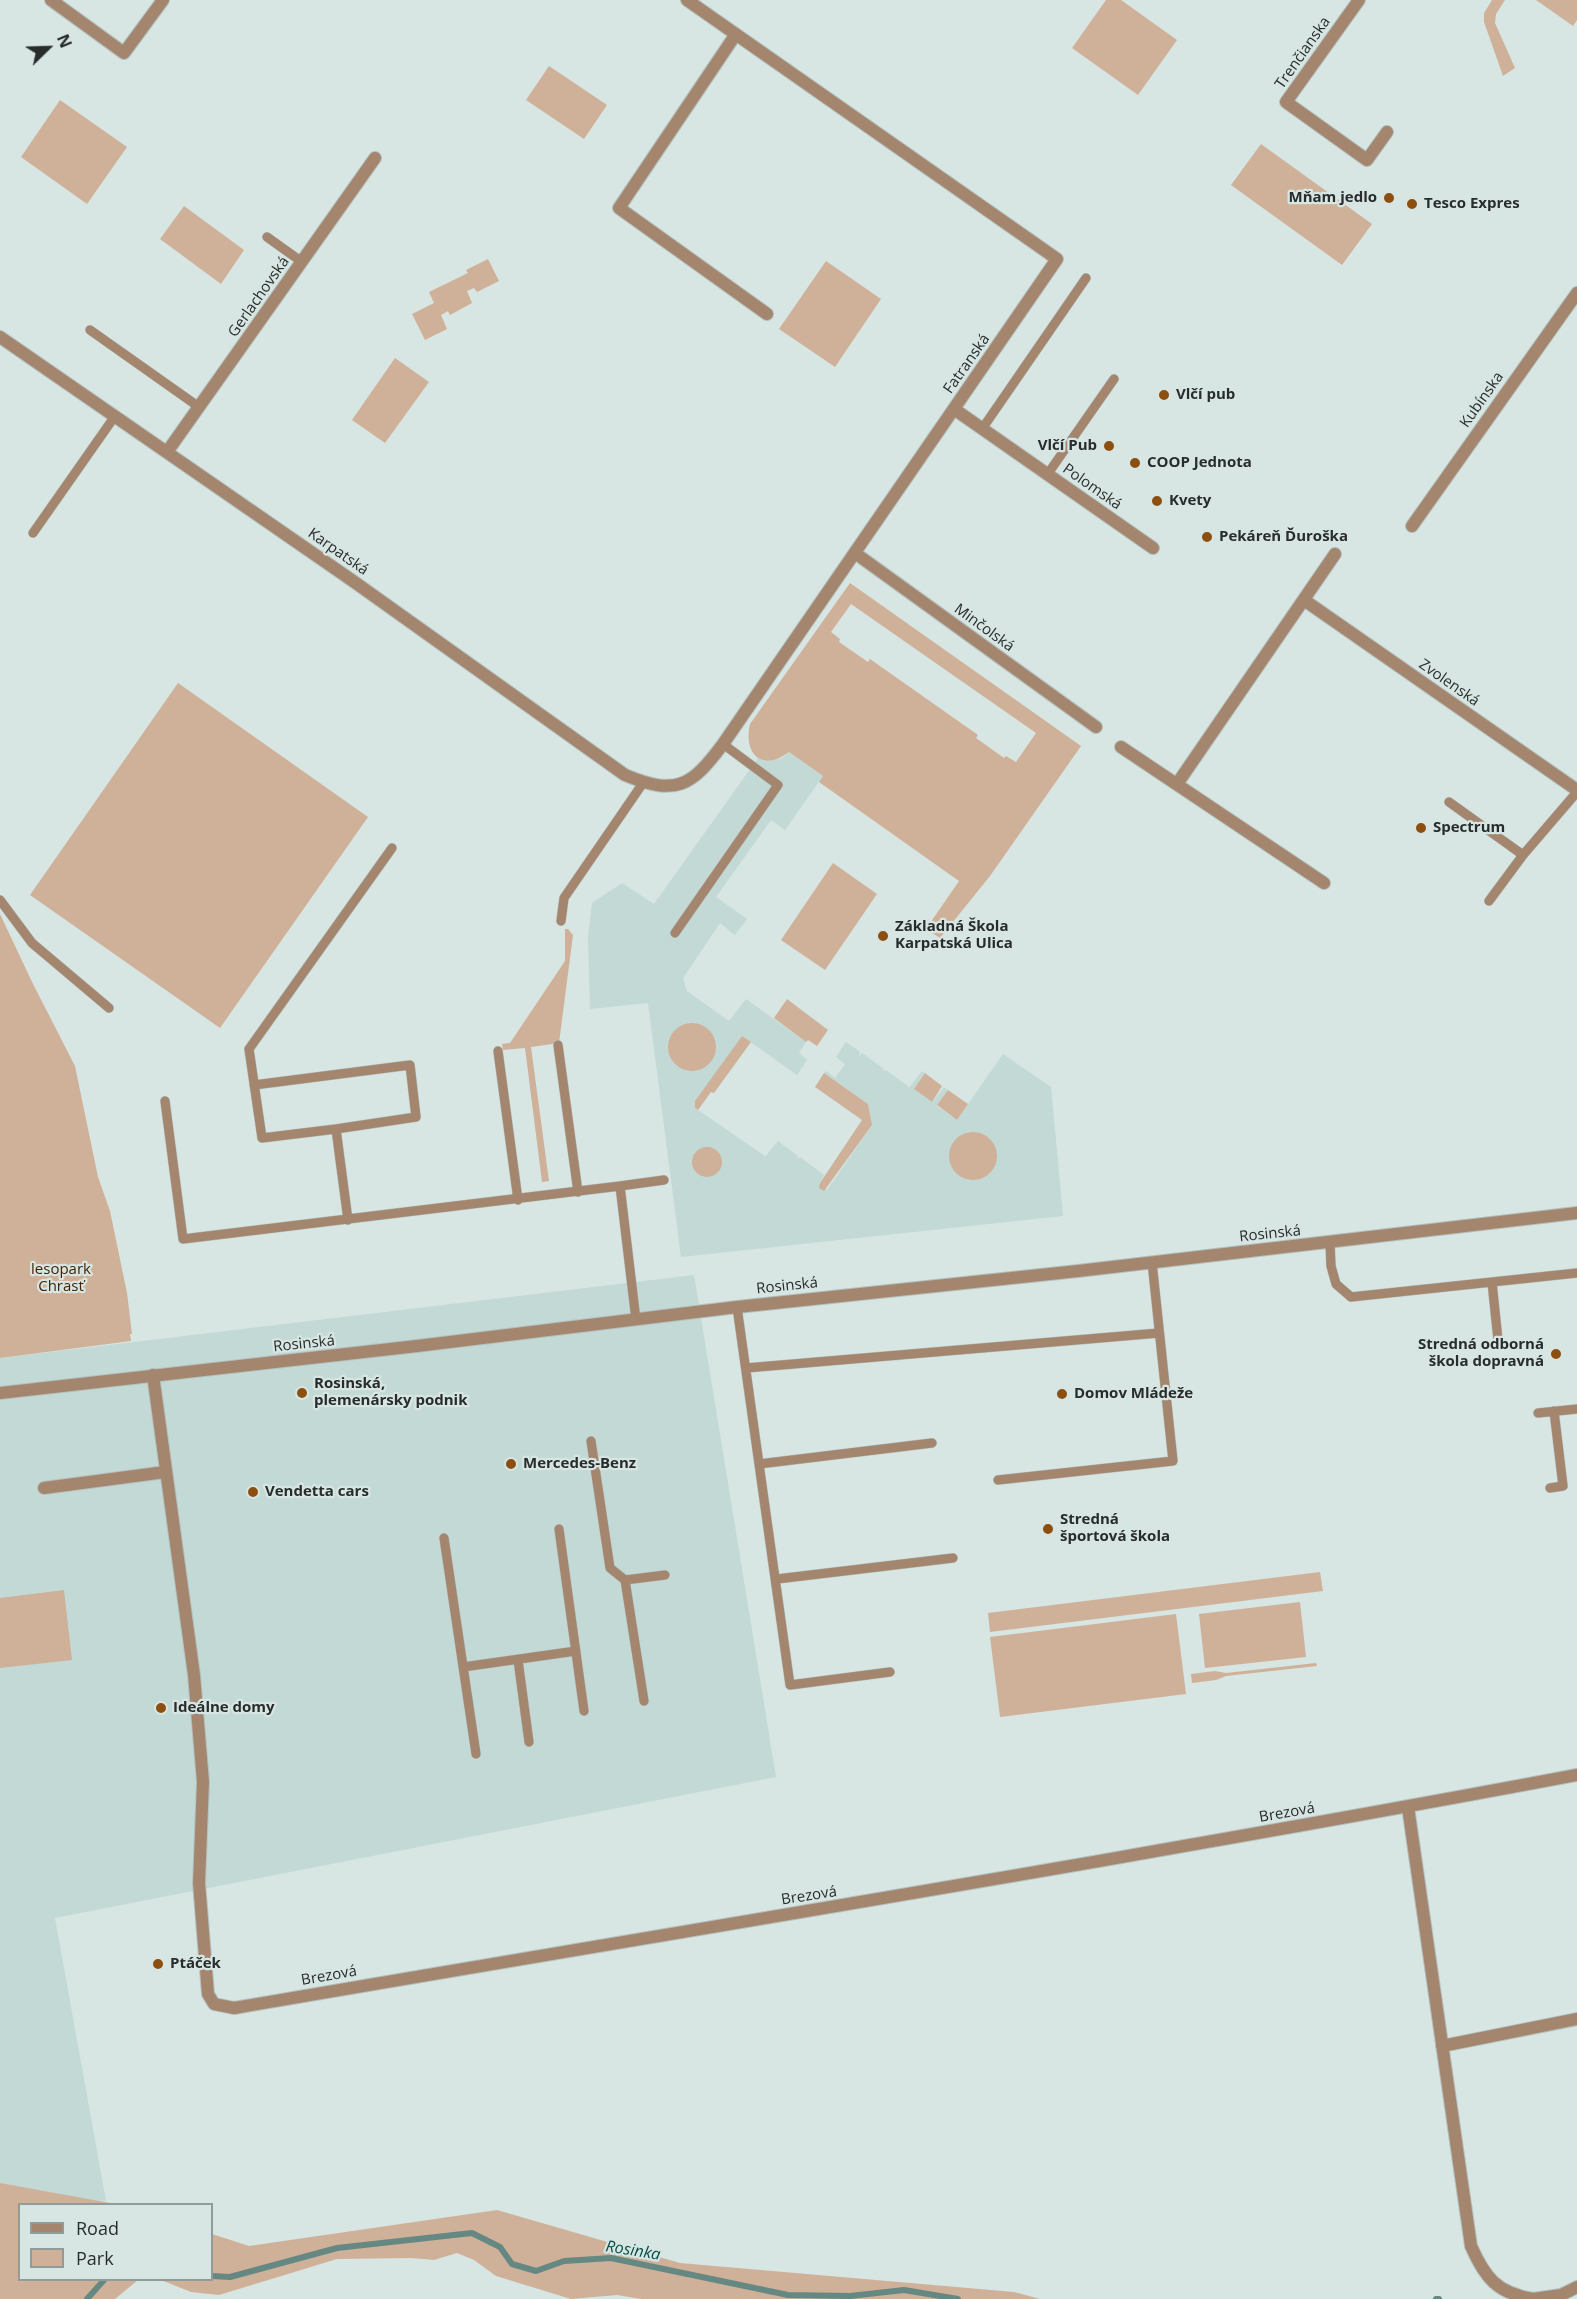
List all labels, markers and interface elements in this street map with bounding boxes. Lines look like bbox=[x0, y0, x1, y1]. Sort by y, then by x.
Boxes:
street label: Trenčianska bbox=[1272, 13, 1334, 93]
north arrow bbox=[18, 18, 78, 78]
text: N bbox=[52, 31, 77, 51]
place label: Mňam jedlo bbox=[1289, 189, 1377, 207]
marker: Mňam jedlo bbox=[1382, 191, 1396, 205]
place label: Tesco Expres bbox=[1424, 195, 1520, 213]
marker: Tesco Expres bbox=[1405, 197, 1419, 211]
street label: Gerlachovská bbox=[225, 253, 293, 341]
street label: Fatranská bbox=[940, 331, 994, 397]
street label: Kubínska bbox=[1456, 369, 1508, 431]
place label: Vlčí pub bbox=[1176, 386, 1235, 404]
marker: Vlčí pub bbox=[1157, 388, 1171, 402]
place label: Vlčí Pub bbox=[1038, 437, 1097, 455]
marker: Vlčí Pub bbox=[1102, 439, 1116, 453]
place label: COOP Jednota bbox=[1147, 454, 1252, 472]
marker: COOP Jednota bbox=[1128, 456, 1142, 470]
street label: Polomská bbox=[1059, 460, 1125, 514]
place label: Kvety bbox=[1169, 492, 1211, 510]
marker: Kvety bbox=[1150, 494, 1164, 508]
street label: Karpatská bbox=[304, 525, 372, 579]
place label: Pekáreň Ďuroška bbox=[1219, 528, 1348, 546]
marker: Pekáreň Ďuroška bbox=[1200, 530, 1214, 544]
street label: Minčolská bbox=[950, 600, 1018, 656]
street label: Zvolenská bbox=[1415, 656, 1483, 710]
place label: Spectrum bbox=[1433, 819, 1505, 837]
marker: Spectrum bbox=[1414, 821, 1428, 835]
place label: Základná Škola Karpatská Ulica bbox=[895, 918, 1013, 953]
marker: Základná Škola Karpatská Ulica bbox=[876, 929, 890, 943]
street label: Rosinská bbox=[1238, 1222, 1302, 1246]
park label: lesopark Chrasť bbox=[31, 1261, 91, 1296]
street label: Rosinská bbox=[755, 1274, 819, 1298]
street label: Rosinská bbox=[272, 1332, 336, 1356]
place label: Stredná odborná škola dopravná bbox=[1418, 1336, 1544, 1371]
marker: Stredná odborná škola dopravná bbox=[1549, 1347, 1563, 1361]
place label: Rosinská, plemenársky podnik bbox=[314, 1375, 467, 1410]
place label: Domov Mládeže bbox=[1074, 1385, 1193, 1403]
marker: Rosinská, plemenársky podnik bbox=[295, 1386, 309, 1400]
marker: Domov Mládeže bbox=[1055, 1387, 1069, 1401]
place label: Mercedes-Benz bbox=[523, 1455, 636, 1473]
marker: Mercedes-Benz bbox=[504, 1457, 518, 1471]
place label: Vendetta cars bbox=[265, 1483, 369, 1501]
marker: Vendetta cars bbox=[246, 1485, 260, 1499]
place label: Stredná športová škola bbox=[1060, 1511, 1170, 1546]
marker: Stredná športová škola bbox=[1041, 1522, 1055, 1536]
place label: Ideálne domy bbox=[173, 1699, 275, 1717]
marker: Ideálne domy bbox=[154, 1701, 168, 1715]
street label: Brezová bbox=[1258, 1799, 1316, 1827]
street label: Brezová bbox=[780, 1883, 838, 1909]
place label: Ptáček bbox=[170, 1955, 221, 1973]
marker: Ptáček bbox=[151, 1957, 165, 1971]
street label: Brezová bbox=[300, 1962, 358, 1990]
legend bbox=[18, 2203, 213, 2281]
text: Road bbox=[76, 2216, 119, 2240]
water label: Rosinka bbox=[604, 2237, 662, 2265]
text: Park bbox=[76, 2246, 114, 2270]

